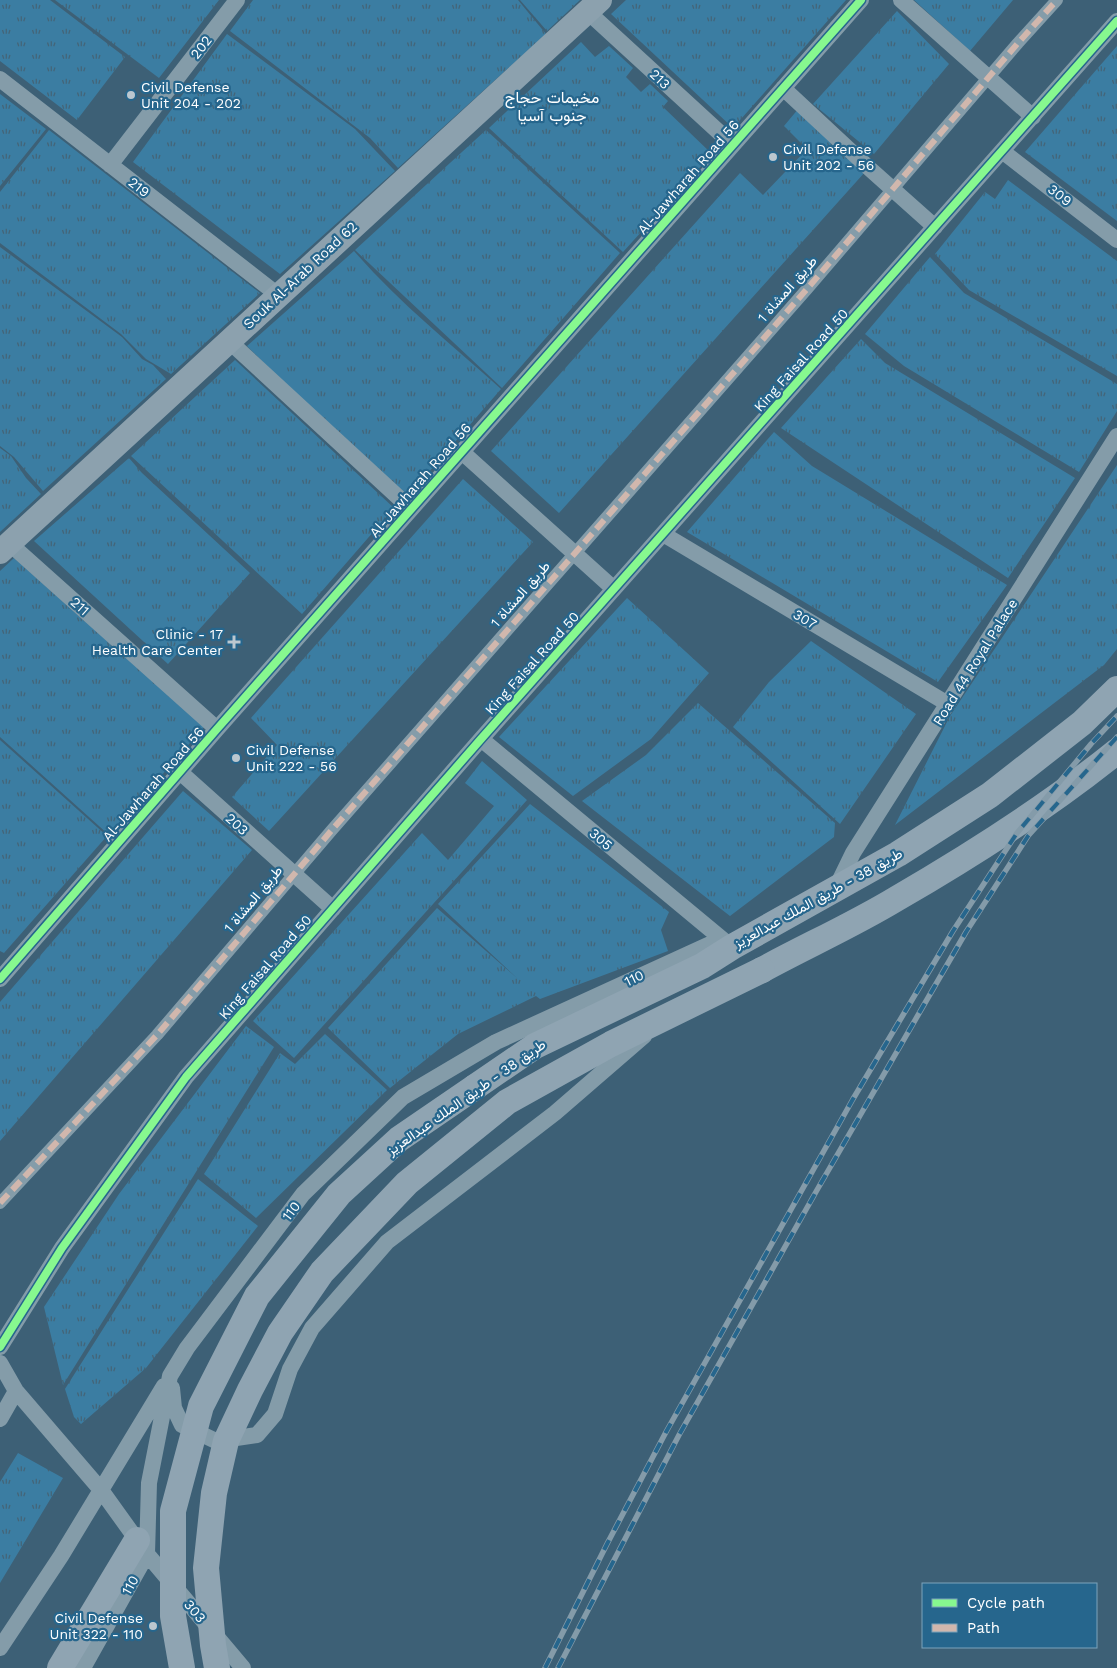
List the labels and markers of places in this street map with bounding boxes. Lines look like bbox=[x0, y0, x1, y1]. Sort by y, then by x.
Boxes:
place label: Civil Defense Unit 204 - 202 bbox=[141, 79, 241, 111]
marker: Civil Defense Unit 204 - 202 bbox=[125, 89, 137, 101]
place label: Civil Defense Unit 202 - 56 bbox=[783, 141, 874, 173]
marker: Civil Defense Unit 202 - 56 bbox=[767, 151, 779, 163]
place label: Clinic - 17 Health Care Center bbox=[92, 626, 223, 658]
marker: Clinic - 17 Health Care Center bbox=[227, 635, 241, 649]
place label: Civil Defense Unit 222 - 56 bbox=[246, 742, 337, 774]
marker: Civil Defense Unit 222 - 56 bbox=[230, 752, 242, 764]
place label: Civil Defense Unit 322 - 110 bbox=[50, 1610, 143, 1642]
marker: Civil Defense Unit 322 - 110 bbox=[147, 1620, 159, 1632]

